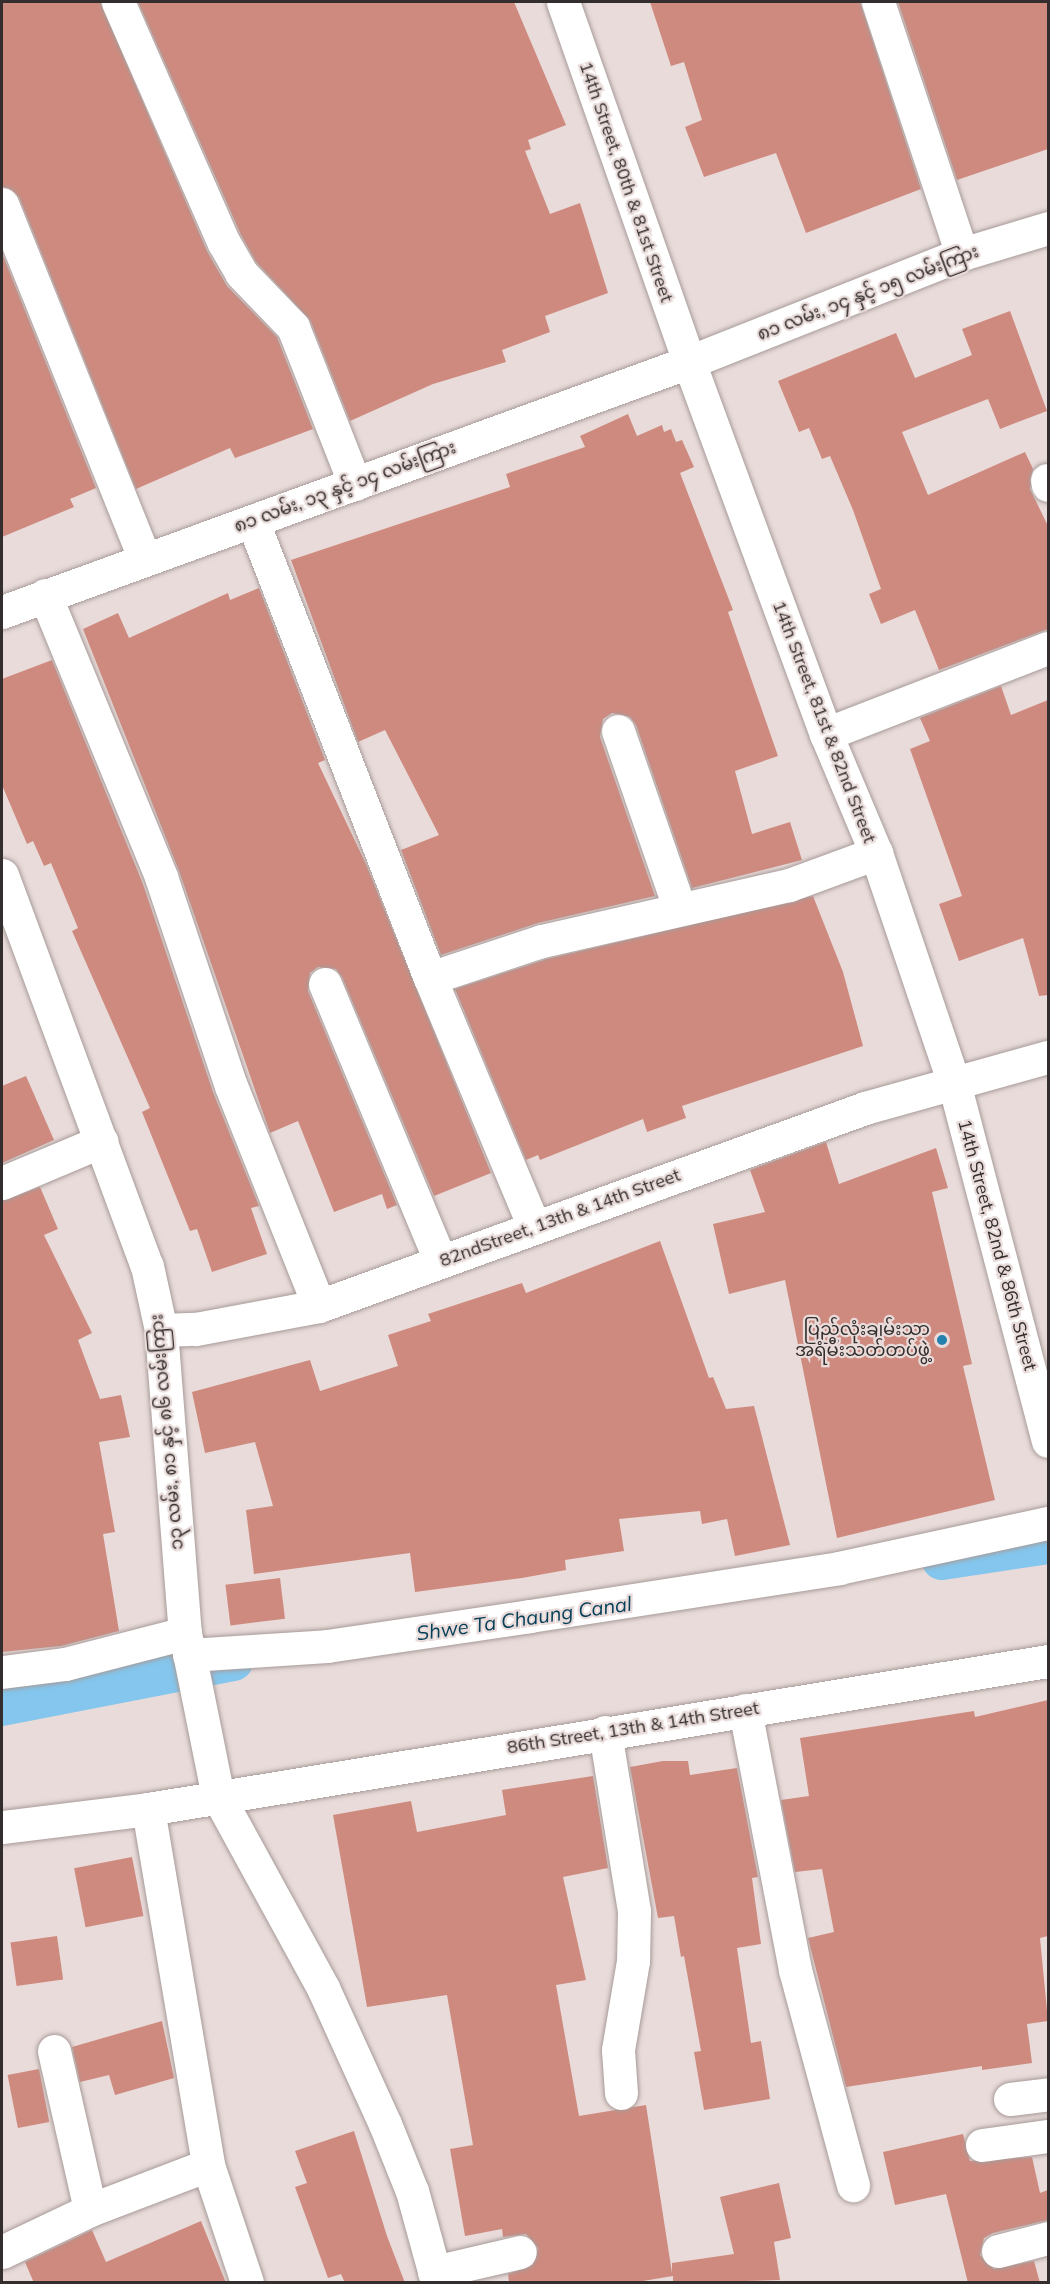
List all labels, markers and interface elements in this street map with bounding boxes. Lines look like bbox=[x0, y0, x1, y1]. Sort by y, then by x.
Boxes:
street label: 14th Street, 80th & 81st Street bbox=[575, 59, 677, 305]
street label: ၈၁ လမ်း, ၁၄ နှင့် ၁၅ လမ်းကြား bbox=[754, 241, 982, 345]
street label: ၈၁ လမ်း, ၁၃ နှင့် ၁၄ လမ်းကြား bbox=[231, 437, 459, 537]
street label: 14th Street, 81st & 82nd Street bbox=[768, 598, 880, 846]
street label: 14th Street, 82nd & 86th Street bbox=[953, 1117, 1041, 1373]
street label: 82ndStreet, 13th & 14th Street bbox=[437, 1164, 683, 1272]
street label: ၁၃ လမ်း, ၈၁ နှင့် ၈၆ လမ်းကြား bbox=[146, 1313, 188, 1551]
place label: ပြည်လုံးချမ်းသာ အရံမီးသတ်တပ်ဖွဲ့ bbox=[795, 1319, 930, 1362]
marker: ပြည်လုံးချမ်းသာ အရံမီးသတ်တပ်ဖွဲ့ bbox=[935, 1333, 949, 1347]
water label: Shwe Ta Chaung Canal bbox=[415, 1591, 633, 1645]
street label: 86th Street, 13th & 14th Street bbox=[505, 1697, 761, 1759]

